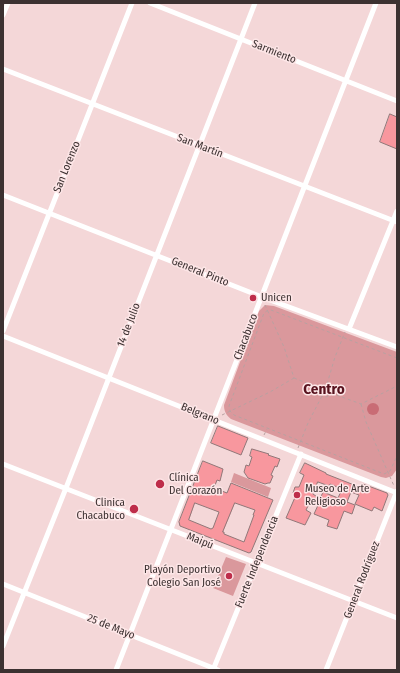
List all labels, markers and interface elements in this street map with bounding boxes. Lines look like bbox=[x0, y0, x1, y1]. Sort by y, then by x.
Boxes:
street label: Sarmiento bbox=[250, 37, 298, 67]
street label: San Martín bbox=[175, 131, 225, 161]
street label: San Lorenzo bbox=[51, 139, 83, 195]
street label: General Pinto bbox=[169, 254, 231, 290]
place label: Unicen bbox=[261, 291, 292, 305]
marker: Unicen bbox=[248, 293, 258, 303]
street label: 14 de Julio bbox=[115, 301, 143, 349]
street label: Chacabuco bbox=[231, 312, 261, 362]
district label: Centro bbox=[303, 381, 345, 399]
street label: Belgrano bbox=[179, 400, 221, 428]
place label: Clínica Del Corazón bbox=[169, 471, 222, 497]
marker: Clínica Del Corazón bbox=[154, 478, 166, 490]
place label: Museo de Arte Religioso bbox=[305, 482, 369, 508]
marker: Museo de Arte Religioso bbox=[292, 490, 302, 500]
place label: Clinica Chacabuco bbox=[76, 496, 125, 522]
marker: Clinica Chacabuco bbox=[128, 503, 140, 515]
street label: Fuerte Independencia bbox=[233, 514, 281, 610]
street label: Maipú bbox=[185, 530, 215, 552]
street label: General Rodríguez bbox=[341, 539, 383, 621]
place label: Playón Deportivo Colegio San José bbox=[144, 563, 221, 589]
marker: Playón Deportivo Colegio San José bbox=[224, 571, 234, 581]
street label: 25 de Mayo bbox=[85, 611, 137, 643]

